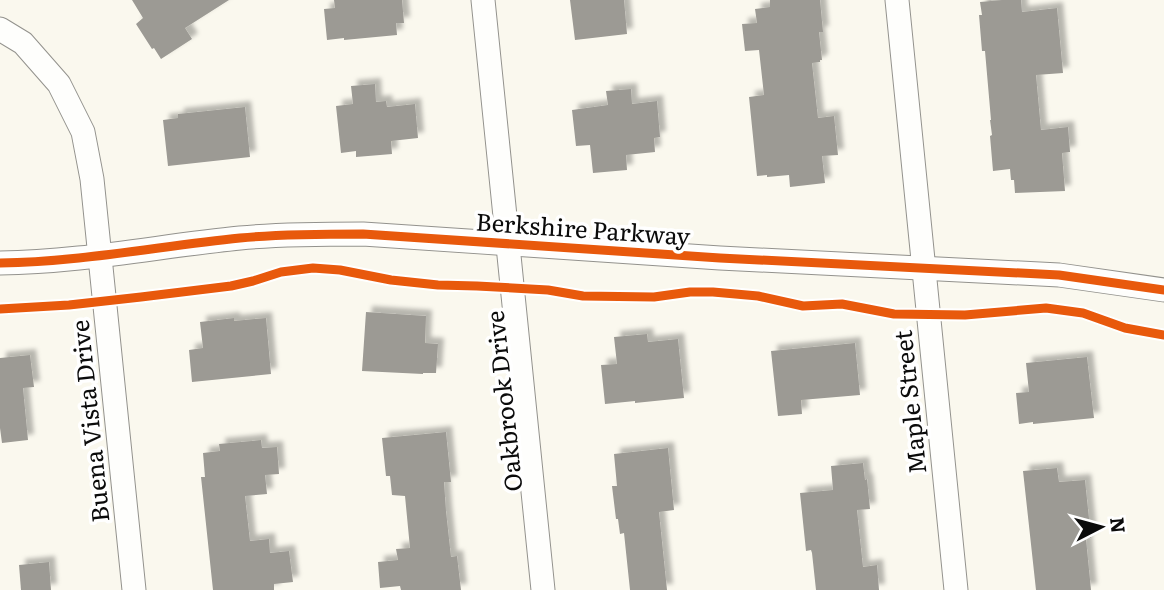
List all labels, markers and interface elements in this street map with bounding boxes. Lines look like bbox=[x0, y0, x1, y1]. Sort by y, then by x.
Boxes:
street label: Berkshire Parkway bbox=[475, 203, 692, 252]
street label: Oakbrook Drive bbox=[476, 309, 529, 493]
street label: Buena Vista Drive bbox=[60, 318, 117, 524]
street label: Maple Street bbox=[884, 328, 933, 476]
north arrow bbox=[1066, 492, 1136, 562]
text: N bbox=[1104, 516, 1134, 535]

